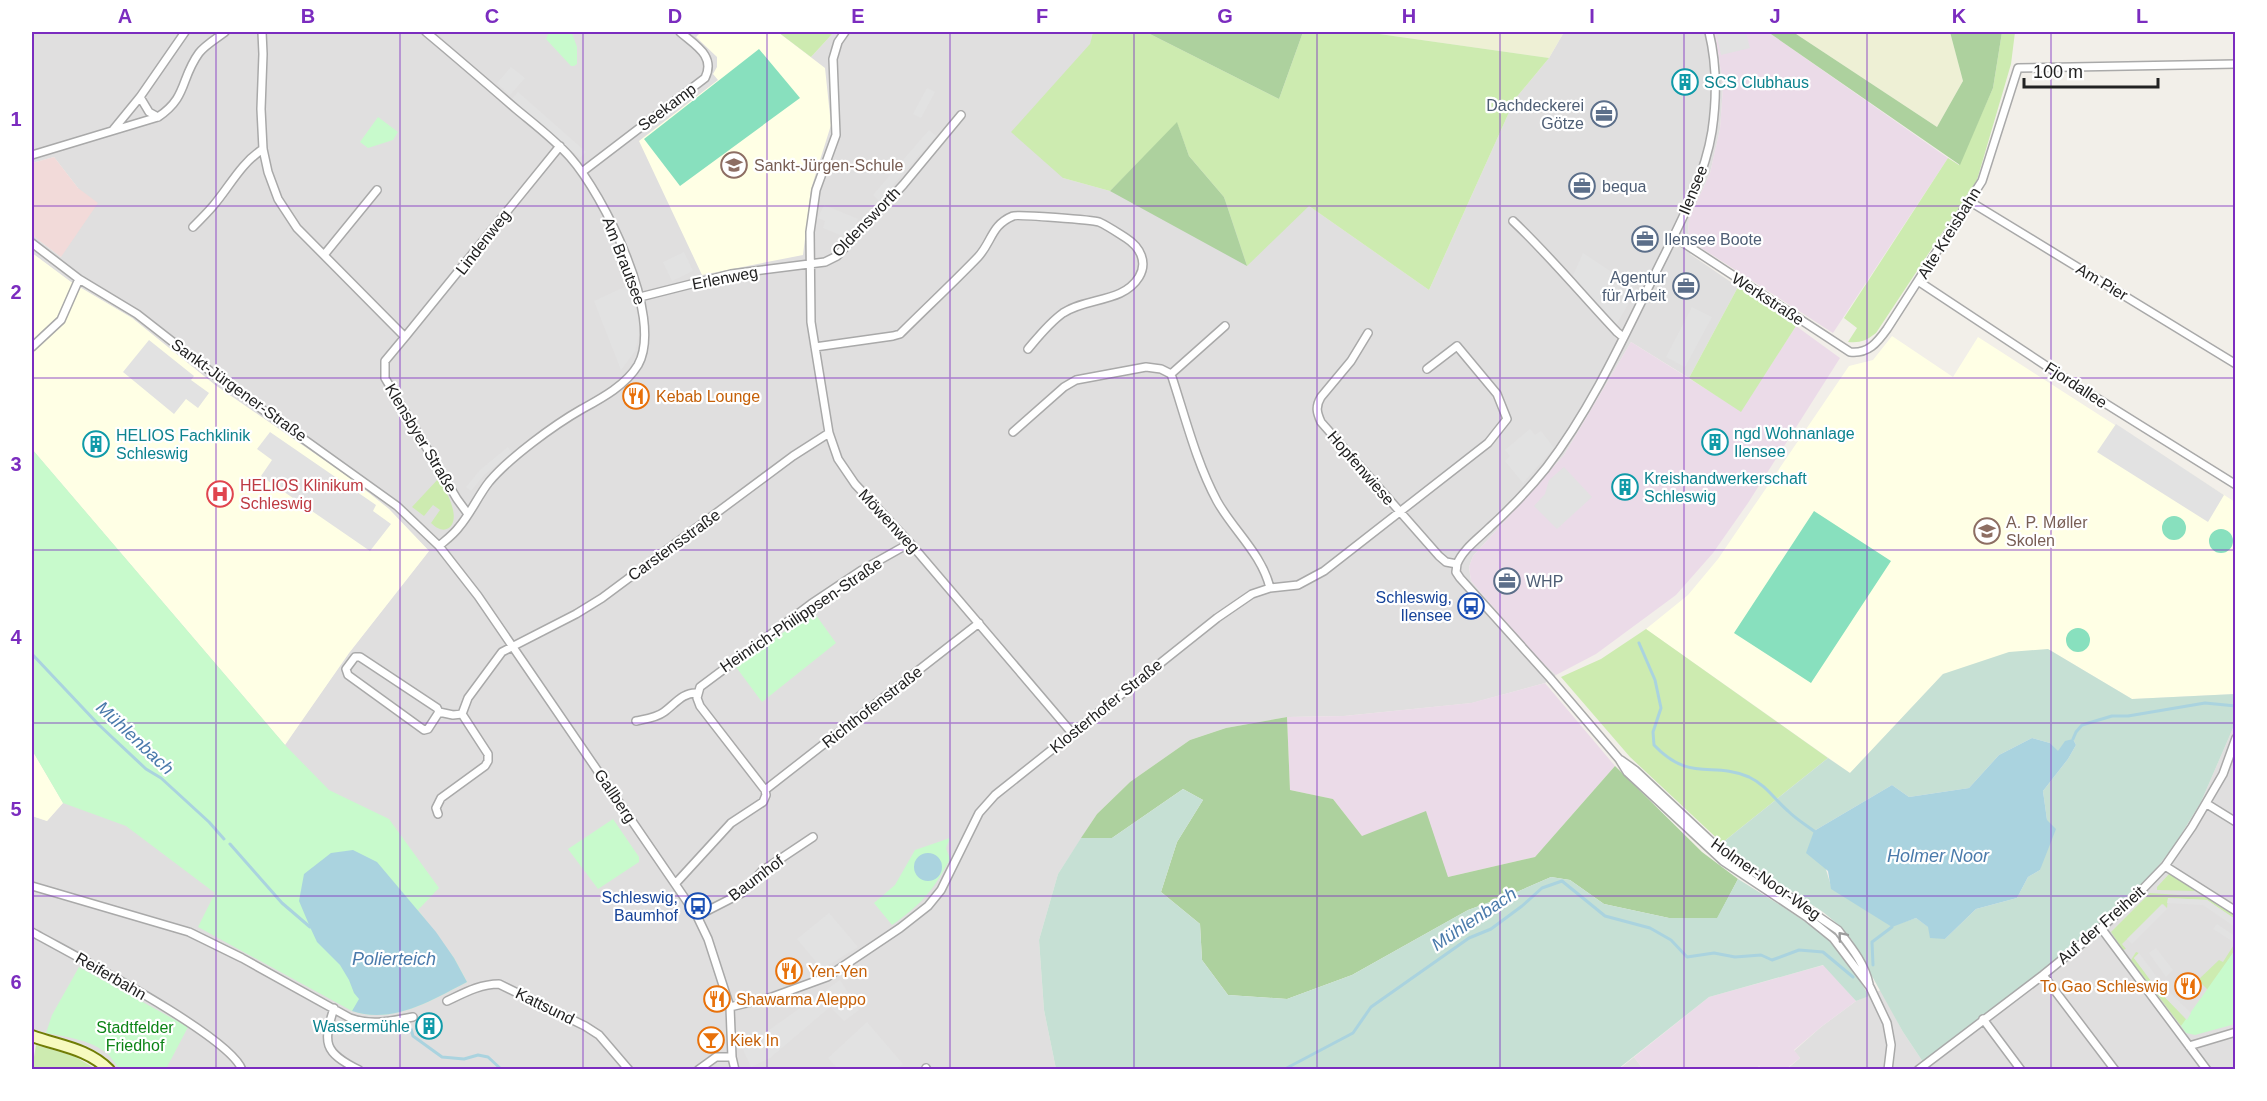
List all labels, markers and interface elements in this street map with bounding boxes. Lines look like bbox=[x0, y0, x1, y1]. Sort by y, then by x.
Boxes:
text: A bbox=[118, 5, 132, 27]
text: B bbox=[301, 5, 315, 27]
text: C bbox=[485, 5, 499, 27]
text: D bbox=[668, 5, 682, 27]
text: E bbox=[851, 5, 865, 27]
text: F bbox=[1036, 5, 1048, 27]
text: G bbox=[1217, 5, 1233, 27]
text: H bbox=[1402, 5, 1416, 27]
text: I bbox=[1589, 5, 1595, 27]
text: J bbox=[1769, 5, 1781, 27]
text: K bbox=[1952, 5, 1967, 27]
text: L bbox=[2136, 5, 2148, 27]
scale bar bbox=[2024, 51, 2158, 89]
text: 100 m bbox=[2033, 62, 2083, 82]
building icon: SCS Clubhaus bbox=[1670, 67, 1700, 97]
place label: SCS Clubhaus bbox=[1704, 74, 1809, 91]
street label: Seekamp bbox=[635, 80, 699, 134]
place label: Dachdeckerei Götze bbox=[1486, 97, 1584, 132]
office icon: Dachdeckerei Götze bbox=[1589, 99, 1619, 129]
text: 1 bbox=[10, 108, 22, 130]
school or university icon: Sankt-Jürgen-Schule bbox=[719, 150, 749, 180]
place label: Sankt-Jürgen-Schule bbox=[754, 157, 904, 174]
street label: Ilensee bbox=[1675, 163, 1711, 217]
office icon: bequa bbox=[1567, 171, 1597, 201]
place label: bequa bbox=[1602, 178, 1647, 195]
street label: Oldensworth bbox=[829, 184, 903, 260]
street label: Alte Kreisbahn bbox=[1914, 184, 1984, 282]
street label: Lindenweg bbox=[452, 206, 514, 278]
street label: Am Brautsee bbox=[599, 215, 649, 307]
office icon: Ilensee Boote bbox=[1630, 224, 1660, 254]
place label: Ilensee Boote bbox=[1664, 231, 1762, 248]
street label: Am Pier bbox=[2073, 260, 2131, 304]
street label: Erlenweg bbox=[691, 263, 759, 293]
place label: Agentur für Arbeit bbox=[1602, 269, 1667, 304]
street label: Werkstraße bbox=[1729, 269, 1807, 329]
office icon: Agentur für Arbeit bbox=[1671, 271, 1701, 301]
text: 2 bbox=[10, 281, 22, 303]
street label: Sankt-Jürgener-Straße bbox=[168, 335, 310, 445]
street label: Fjordallee bbox=[2042, 359, 2110, 411]
street label: Klensbyer Straße bbox=[382, 381, 460, 495]
restaurant icon: Kebab Lounge bbox=[621, 381, 651, 411]
place label: Kebab Lounge bbox=[656, 388, 760, 405]
place label: ngd Wohnanlage Ilensee bbox=[1734, 425, 1855, 460]
place label: HELIOS Fachklinik Schleswig bbox=[116, 427, 251, 462]
building icon: ngd Wohnanlage Ilensee bbox=[1700, 427, 1730, 457]
street label: Hopfenwiese bbox=[1324, 428, 1398, 509]
building icon: HELIOS Fachklinik Schleswig bbox=[81, 429, 111, 459]
text: 3 bbox=[10, 453, 22, 475]
place label: Kreishandwerkerschaft Schleswig bbox=[1644, 470, 1807, 505]
building icon: Kreishandwerkerschaft Schleswig bbox=[1610, 472, 1640, 502]
place label: HELIOS Klinikum Schleswig bbox=[240, 477, 364, 512]
hospital icon: HELIOS Klinikum Schleswig bbox=[205, 479, 235, 509]
street label: Möwenweg bbox=[855, 486, 923, 556]
street label: Carstensstraße bbox=[625, 506, 723, 584]
place label: A. P. Møller Skolen bbox=[2006, 514, 2088, 549]
school or university icon: A. P. Møller Skolen bbox=[1972, 516, 2002, 546]
street label: Heinrich-Philippsen-Straße bbox=[717, 554, 885, 676]
office icon: WHP bbox=[1492, 566, 1522, 596]
place label: WHP bbox=[1526, 573, 1563, 590]
place label: Schleswig, Ilensee bbox=[1376, 589, 1452, 624]
bus stop icon: Schleswig, Ilensee bbox=[1456, 591, 1486, 621]
text: 4 bbox=[10, 626, 22, 648]
street label: Klosterhofer Straße bbox=[1047, 656, 1165, 756]
street label: Richthofenstraße bbox=[819, 663, 925, 751]
water label: Mühlenbach bbox=[92, 697, 178, 779]
street label: Gallberg bbox=[591, 766, 639, 826]
text: 5 bbox=[10, 798, 22, 820]
street label: Holmer-Noor-Weg bbox=[1708, 835, 1824, 923]
water label: Holmer Noor bbox=[1887, 846, 1990, 866]
street label: Baumhof bbox=[725, 852, 787, 904]
street label: Auf der Freiheit bbox=[2054, 882, 2148, 967]
water label: Mühlenbach bbox=[1428, 883, 1520, 955]
place label: Schleswig, Baumhof bbox=[602, 889, 679, 924]
bus stop icon: Schleswig, Baumhof bbox=[683, 891, 713, 921]
one-way arrow bbox=[1839, 932, 1850, 943]
street label: Reiferbahn bbox=[73, 949, 149, 1003]
water label: Polierteich bbox=[352, 949, 436, 969]
restaurant icon: Yen-Yen bbox=[774, 956, 804, 986]
place label: Yen-Yen bbox=[808, 963, 867, 980]
text: 6 bbox=[10, 971, 22, 993]
restaurant icon: To Gao Schleswig bbox=[2173, 971, 2203, 1001]
place label: To Gao Schleswig bbox=[2040, 978, 2168, 995]
restaurant icon: Shawarma Aleppo bbox=[702, 984, 732, 1014]
street label: Kattsund bbox=[513, 985, 577, 1027]
place label: Shawarma Aleppo bbox=[736, 991, 866, 1008]
building icon: Wassermühle bbox=[414, 1011, 444, 1041]
place label: Wassermühle bbox=[313, 1018, 410, 1035]
park label: Stadtfelder Friedhof bbox=[96, 1019, 174, 1054]
bar icon: Kiek In bbox=[696, 1025, 726, 1055]
place label: Kiek In bbox=[730, 1032, 779, 1049]

